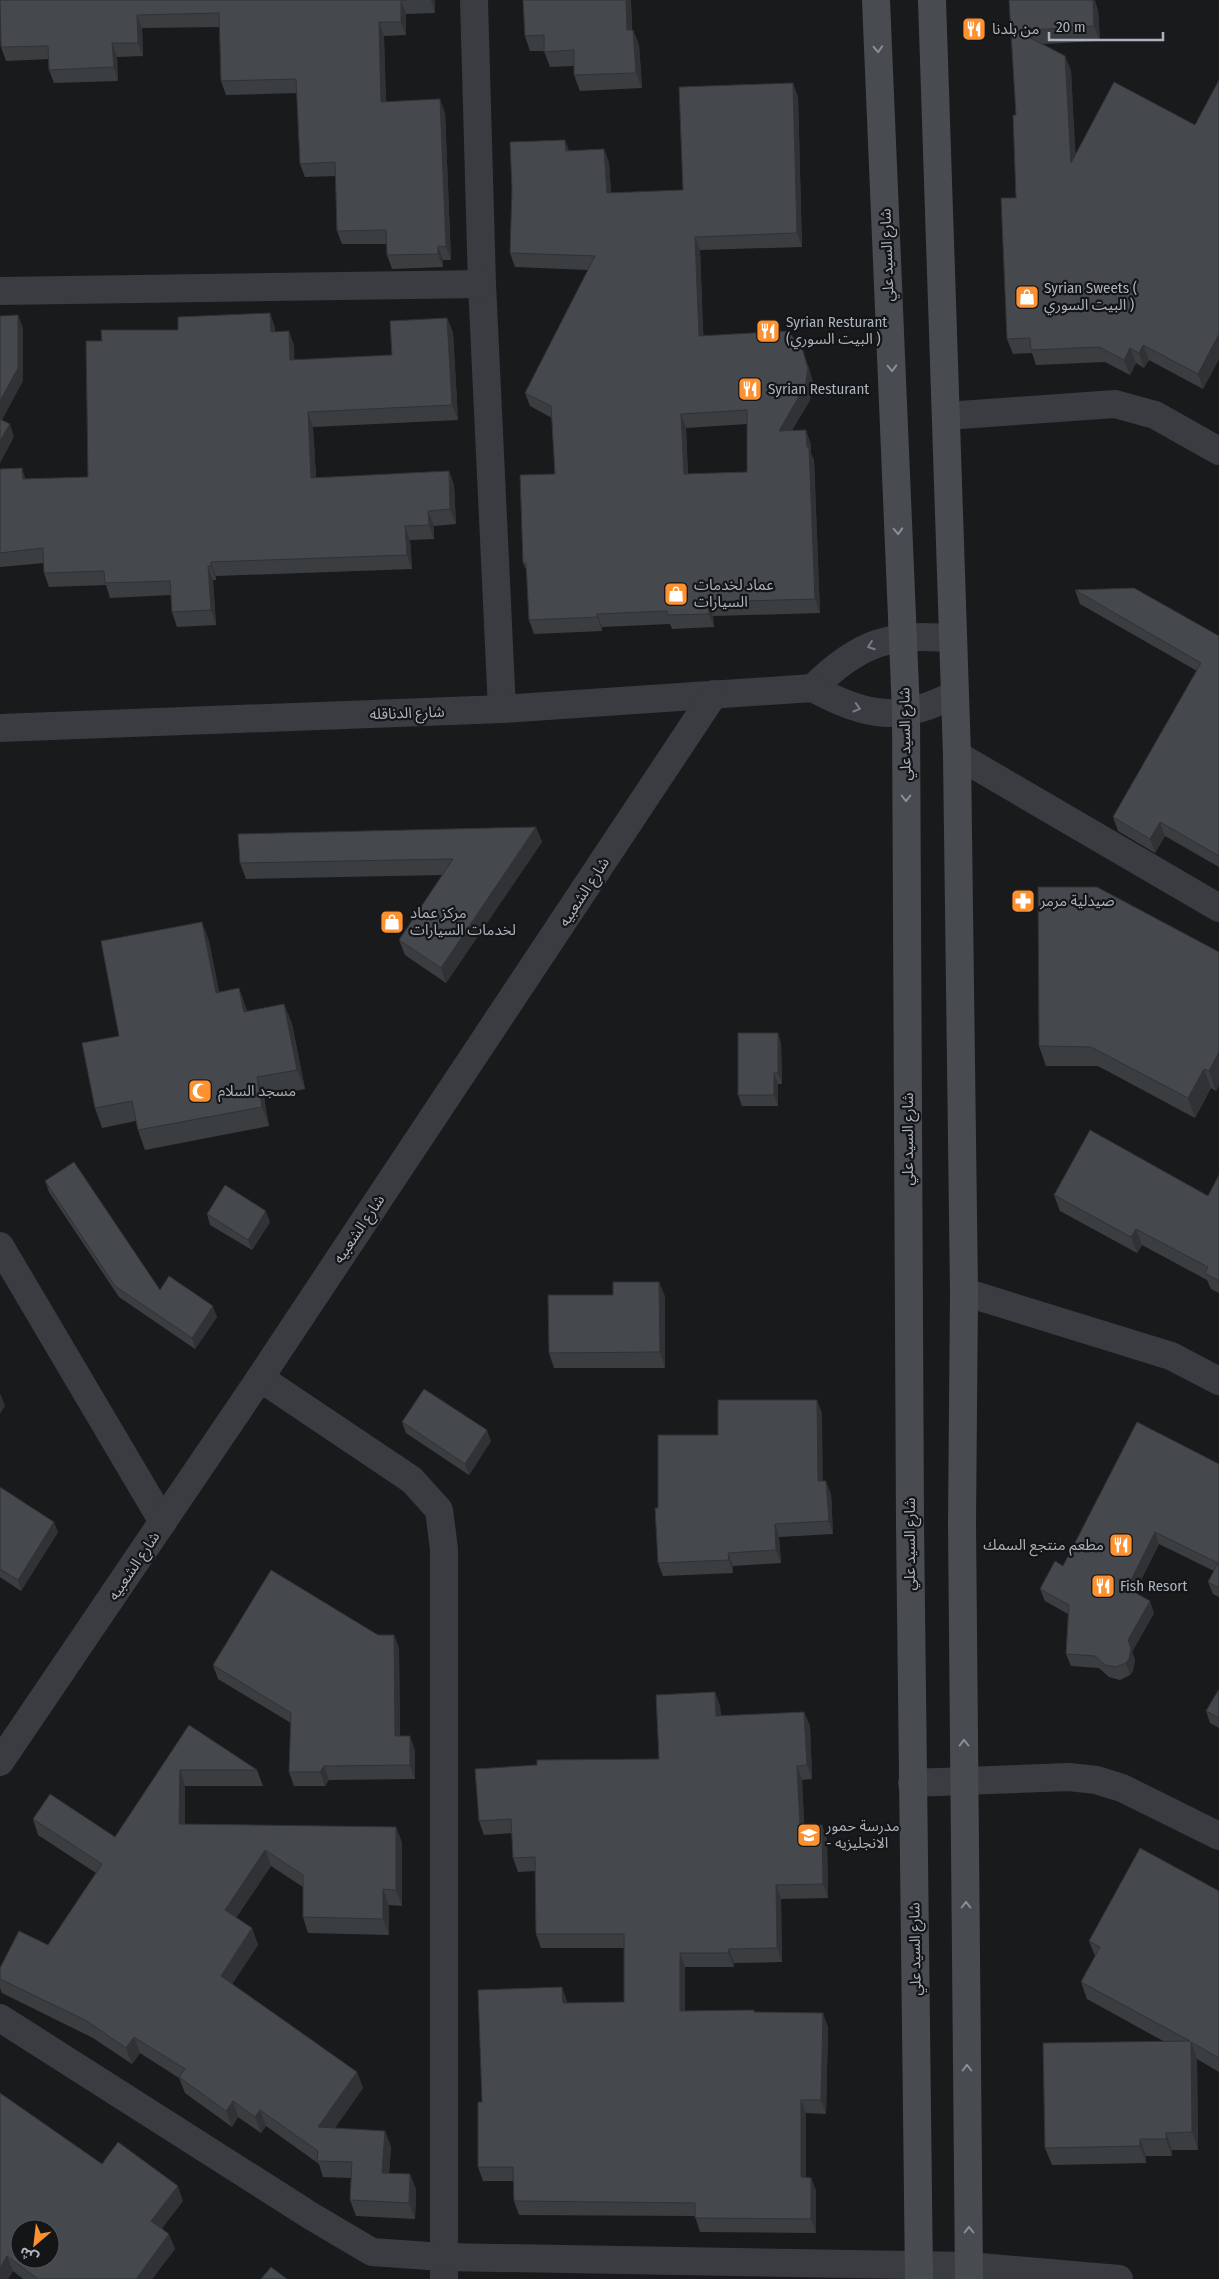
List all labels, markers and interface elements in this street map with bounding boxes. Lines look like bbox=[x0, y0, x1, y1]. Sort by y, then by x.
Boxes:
scale bar bbox=[1049, 10, 1163, 42]
restaurant icon: من بلدنا bbox=[961, 16, 987, 42]
text: 20 m bbox=[1056, 18, 1086, 36]
place label: من بلدنا bbox=[992, 20, 1039, 38]
one-way arrow bbox=[873, 45, 883, 53]
street label: شارع السيد علي bbox=[876, 208, 901, 302]
place label: Syrian Sweets ( البيت السوري ) bbox=[1044, 279, 1137, 316]
shop icon: Syrian Sweets ( البيت السوري ) bbox=[1014, 284, 1040, 310]
place label: Syrian Resturant (البيت السوري ) bbox=[786, 313, 887, 350]
restaurant icon: Syrian Resturant (البيت السوري ) bbox=[755, 318, 781, 344]
one-way arrow bbox=[886, 365, 897, 373]
restaurant icon: Syrian Resturant bbox=[737, 376, 763, 402]
place label: Syrian Resturant bbox=[768, 380, 869, 398]
one-way arrow bbox=[893, 528, 903, 535]
place label: عماد لخدمات السيارات bbox=[694, 576, 774, 611]
shop icon: عماد لخدمات السيارات bbox=[663, 581, 689, 607]
one-way arrow bbox=[867, 640, 876, 650]
street label: شارع السيد علي bbox=[895, 687, 918, 781]
street label: شارع الدناقله bbox=[369, 703, 445, 726]
one-way arrow bbox=[853, 703, 861, 713]
one-way arrow bbox=[901, 794, 911, 802]
street label: شارع الشعبيه bbox=[555, 854, 616, 932]
pharmacy icon: صيدلية مرمر bbox=[1010, 888, 1036, 914]
place label: صيدلية مرمر bbox=[1039, 892, 1114, 910]
place label: مركز عماد لخدمات السيارات bbox=[410, 904, 516, 939]
shop icon: مركز عماد لخدمات السيارات bbox=[379, 909, 405, 935]
mosque icon: مسجد السلام bbox=[187, 1078, 213, 1104]
place label: مسجد السلام bbox=[218, 1082, 296, 1102]
street label: شارع السيد علي bbox=[899, 1092, 920, 1186]
street label: شارع الشعبيه bbox=[329, 1191, 391, 1268]
street label: شارع السيد علي bbox=[901, 1497, 922, 1591]
street label: شارع الشعبيه bbox=[104, 1528, 166, 1605]
restaurant icon: مطعم منتجع السمك bbox=[1108, 1532, 1134, 1558]
place label: مطعم منتجع السمك bbox=[983, 1536, 1104, 1557]
restaurant icon: Fish Resort bbox=[1090, 1573, 1116, 1599]
place label: Fish Resort bbox=[1120, 1577, 1188, 1595]
one-way arrow bbox=[959, 1739, 970, 1747]
place label: مدرسة حمور - الانجليزيه bbox=[825, 1817, 900, 1852]
school or university icon: مدرسة حمور - الانجليزيه bbox=[796, 1822, 822, 1848]
one-way arrow bbox=[961, 1901, 971, 1909]
street label: شارع السيد علي bbox=[905, 1902, 928, 1996]
one-way arrow bbox=[962, 2064, 972, 2072]
north arrow bbox=[10, 2219, 60, 2269]
one-way arrow bbox=[964, 2226, 974, 2234]
text: ش bbox=[17, 2243, 42, 2267]

